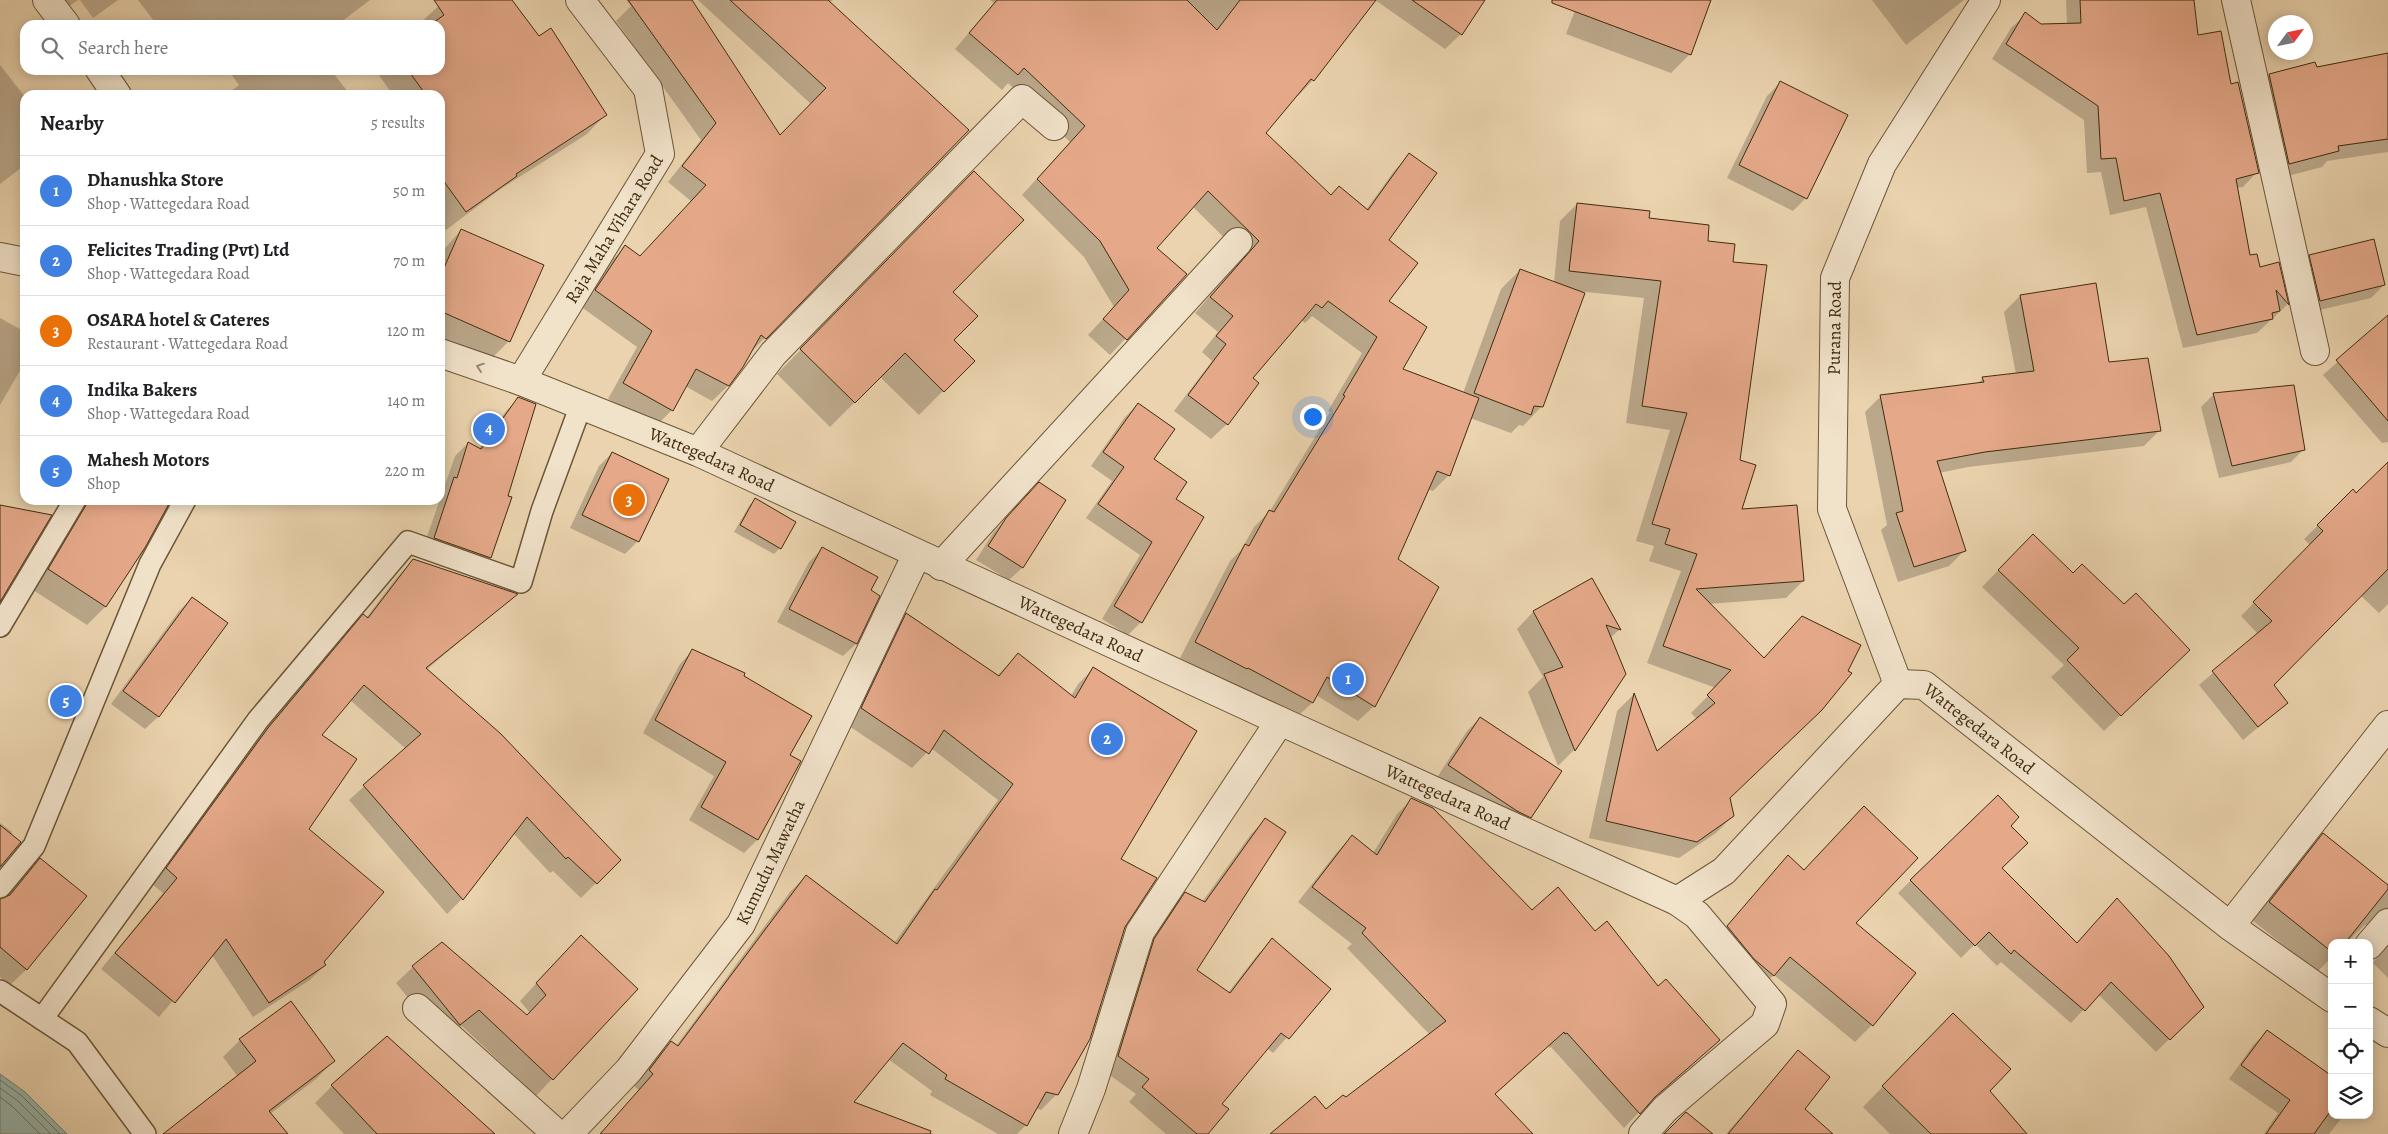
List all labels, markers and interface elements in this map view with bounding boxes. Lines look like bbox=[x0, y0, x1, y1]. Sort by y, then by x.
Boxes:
north arrow bbox=[2268, 15, 2313, 60]
search box bbox=[20, 20, 445, 75]
icon: search bbox=[38, 34, 66, 62]
text: Search here bbox=[78, 35, 168, 61]
text: Nearby bbox=[40, 109, 103, 137]
text: 5 results bbox=[371, 112, 425, 134]
street label: Raja Maha Vihara Road bbox=[559, 150, 669, 308]
text: Dhanushka Store bbox=[87, 167, 224, 193]
text: 1 bbox=[53, 180, 59, 202]
text: 50 m bbox=[393, 180, 425, 202]
text: Shop · Wattegedara Road bbox=[87, 193, 250, 215]
text: Felicites Trading (Pvt) Ltd bbox=[87, 237, 289, 263]
text: 2 bbox=[52, 250, 60, 272]
text: 70 m bbox=[393, 250, 425, 272]
text: Shop · Wattegedara Road bbox=[87, 263, 250, 285]
street label: Purana Road bbox=[1822, 281, 1847, 375]
text: OSARA hotel & Cateres bbox=[87, 307, 270, 333]
text: 3 bbox=[53, 320, 59, 342]
text: 120 m bbox=[387, 320, 425, 342]
text: Restaurant · Wattegedara Road bbox=[87, 333, 288, 355]
one-way arrow bbox=[477, 363, 485, 373]
text: Indika Bakers bbox=[87, 377, 197, 403]
text: 4 bbox=[52, 390, 60, 412]
text: 140 m bbox=[387, 390, 425, 412]
text: Shop · Wattegedara Road bbox=[87, 403, 250, 425]
your location bbox=[1300, 404, 1326, 430]
pin: 4 bbox=[473, 410, 505, 448]
street label: Wattegedara Road bbox=[644, 421, 779, 498]
text: Mahesh Motors bbox=[87, 447, 210, 473]
text: 5 bbox=[53, 460, 59, 482]
text: 220 m bbox=[385, 460, 425, 482]
text: Shop bbox=[87, 473, 120, 495]
pin: 3 bbox=[613, 481, 645, 519]
street label: Wattegedara Road bbox=[1014, 589, 1147, 668]
pin: 1 bbox=[1332, 660, 1364, 698]
street label: Wattegedara Road bbox=[1918, 677, 2040, 780]
pin: 5 bbox=[50, 682, 82, 720]
pin: 2 bbox=[1091, 720, 1123, 758]
street label: Wattegedara Road bbox=[1381, 758, 1515, 836]
street label: Kumudu Mawatha bbox=[730, 795, 811, 929]
map controls bbox=[2328, 939, 2373, 1119]
button: + bbox=[2328, 939, 2373, 984]
button: − bbox=[2328, 984, 2373, 1029]
button: locate bbox=[2328, 1029, 2373, 1074]
button: layers bbox=[2328, 1074, 2373, 1119]

